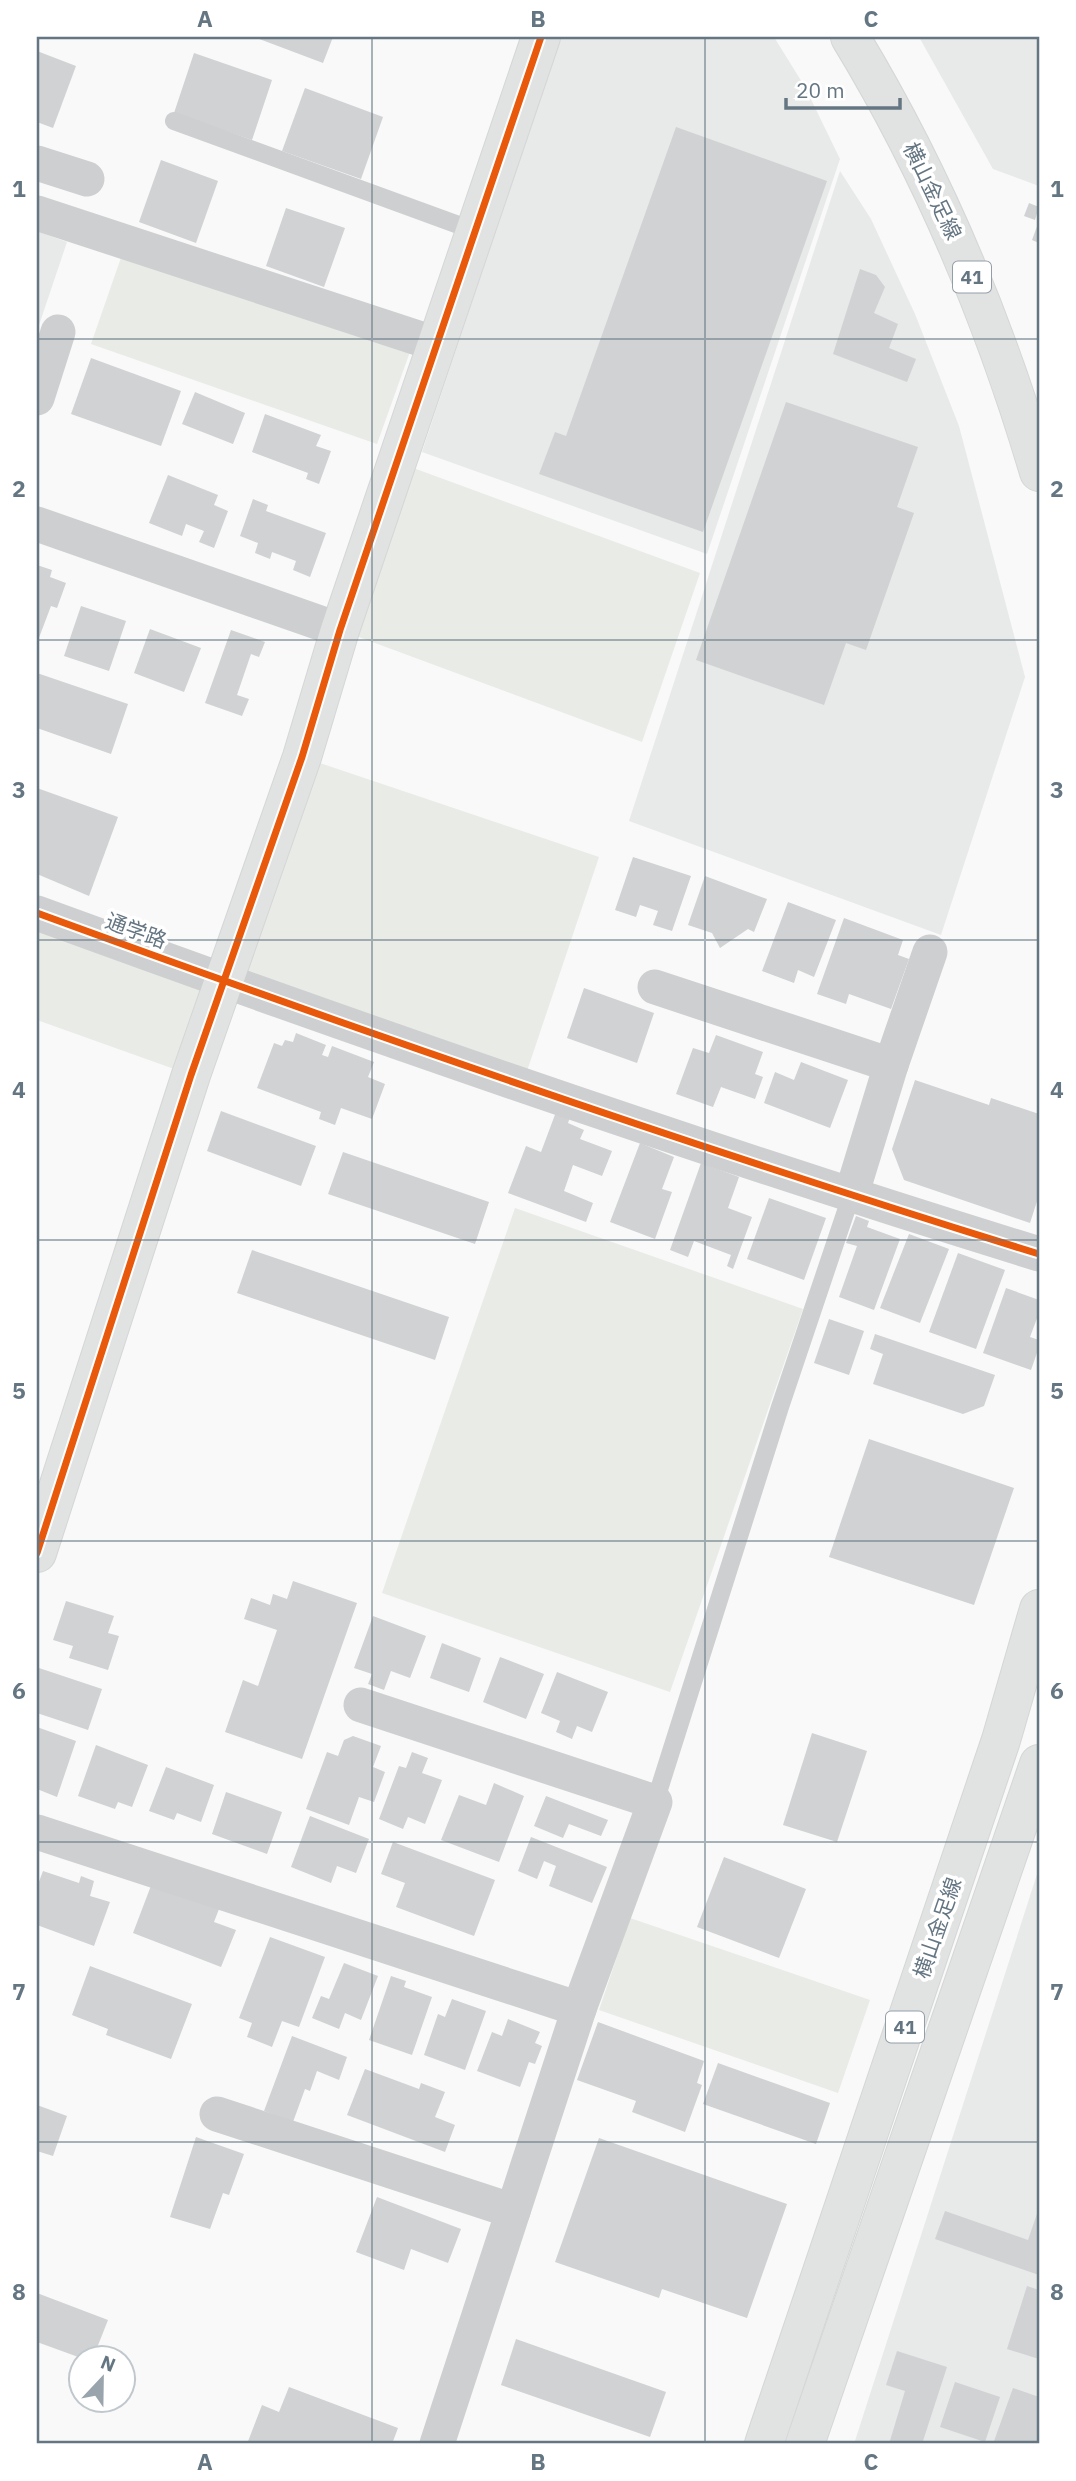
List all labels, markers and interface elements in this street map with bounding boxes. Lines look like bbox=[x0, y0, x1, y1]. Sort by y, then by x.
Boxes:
text: A bbox=[197, 3, 213, 33]
text: B bbox=[530, 3, 546, 33]
text: C bbox=[864, 3, 879, 33]
scale bar bbox=[786, 66, 899, 110]
text: 20 m bbox=[796, 76, 845, 104]
street label: 横山金足線 bbox=[897, 137, 968, 244]
text: 1 bbox=[12, 173, 26, 203]
text: 1 bbox=[1050, 173, 1064, 203]
road number: 41 bbox=[953, 262, 991, 292]
text: 2 bbox=[12, 473, 26, 503]
text: 2 bbox=[1050, 473, 1064, 503]
text: 3 bbox=[12, 774, 26, 804]
text: 3 bbox=[1050, 774, 1064, 804]
street label: 通学路 bbox=[102, 906, 171, 954]
text: 4 bbox=[12, 1074, 26, 1104]
text: 4 bbox=[1050, 1074, 1064, 1104]
text: 5 bbox=[12, 1375, 26, 1405]
text: 5 bbox=[1050, 1375, 1064, 1405]
text: 6 bbox=[12, 1675, 26, 1705]
text: 6 bbox=[1050, 1675, 1064, 1705]
street label: 横山金足線 bbox=[907, 1873, 967, 1982]
text: 7 bbox=[12, 1976, 26, 2006]
text: 7 bbox=[1050, 1976, 1064, 2006]
road number: 41 bbox=[886, 2011, 924, 2042]
text: 8 bbox=[12, 2276, 26, 2306]
text: 8 bbox=[1050, 2276, 1064, 2306]
north arrow bbox=[66, 2344, 136, 2414]
text: N bbox=[97, 2350, 119, 2377]
text: A bbox=[197, 2446, 213, 2476]
text: B bbox=[530, 2446, 546, 2476]
text: C bbox=[864, 2446, 879, 2476]

